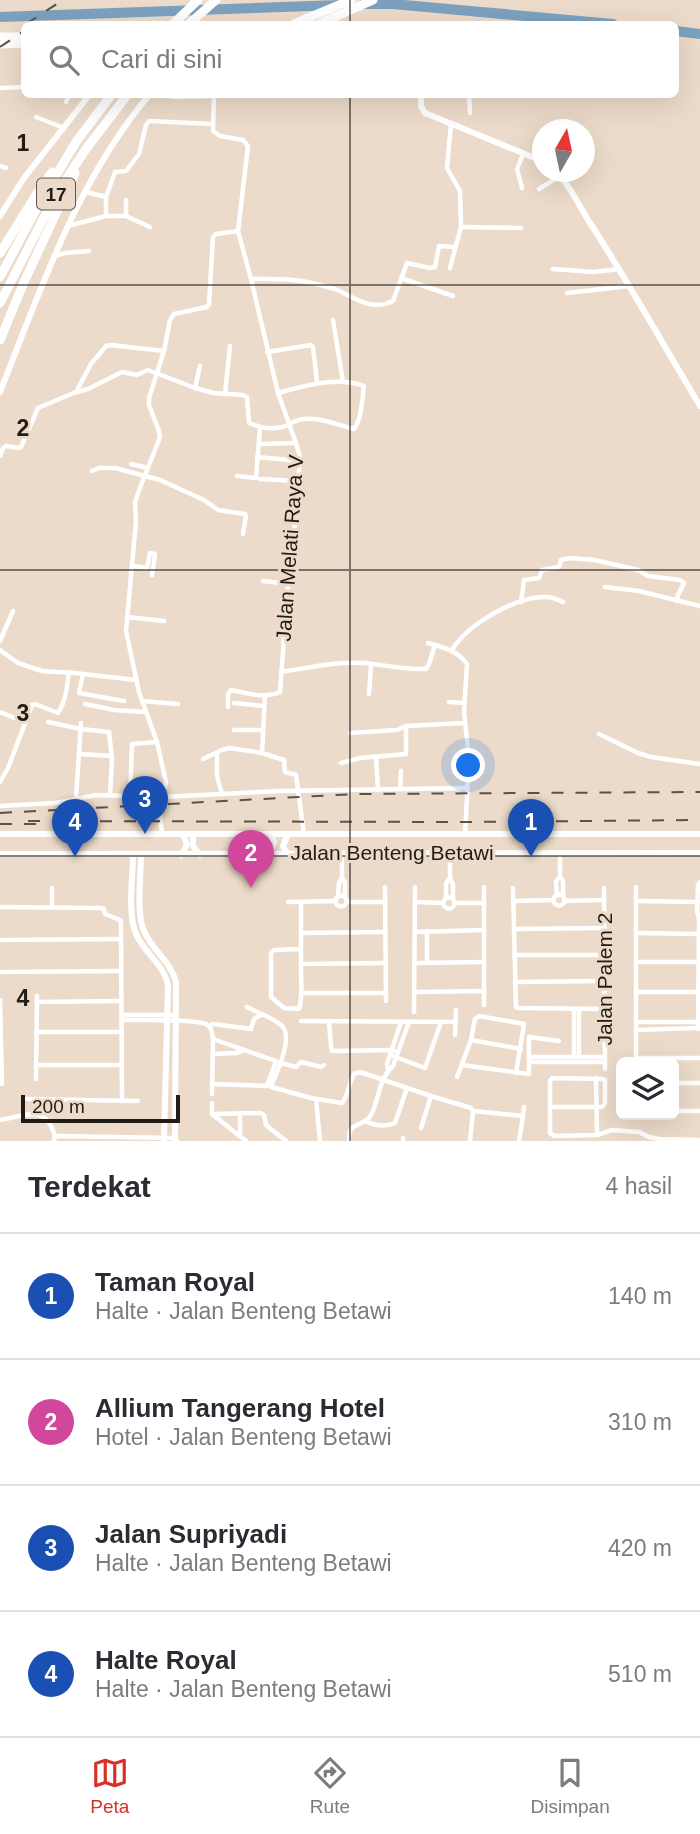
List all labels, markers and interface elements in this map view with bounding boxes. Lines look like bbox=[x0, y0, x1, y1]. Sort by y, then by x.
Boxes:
search box bbox=[21, 21, 679, 98]
icon: search bbox=[45, 41, 83, 79]
text: Cari di sini bbox=[101, 44, 222, 74]
north arrow bbox=[532, 119, 595, 182]
text: 1 bbox=[17, 130, 30, 156]
road number: 17 bbox=[37, 178, 75, 210]
text: 2 bbox=[17, 415, 29, 441]
street label: Jalan Melati Raya V bbox=[272, 454, 307, 642]
text: 3 bbox=[17, 700, 29, 726]
your location bbox=[451, 748, 485, 782]
pin: 3 bbox=[122, 776, 168, 834]
pin: 4 bbox=[52, 799, 98, 857]
pin: 1 bbox=[508, 799, 554, 857]
pin: 2 bbox=[228, 830, 274, 888]
street label: Jalan Benteng Betawi bbox=[290, 841, 494, 864]
street label: Jalan Palem 2 bbox=[593, 912, 616, 1046]
text: 4 bbox=[17, 985, 30, 1011]
map controls bbox=[616, 1057, 679, 1120]
button: layers bbox=[616, 1057, 679, 1120]
scale bar bbox=[21, 1092, 180, 1124]
text: 200 m bbox=[32, 1096, 85, 1117]
text: Terdekat bbox=[28, 1170, 151, 1203]
text: 4 hasil bbox=[606, 1173, 672, 1199]
text: Taman Royal bbox=[95, 1267, 255, 1297]
text: 1 bbox=[45, 1283, 57, 1309]
text: 140 m bbox=[608, 1283, 672, 1309]
text: Halte · Jalan Benteng Betawi bbox=[95, 1298, 392, 1324]
text: Allium Tangerang Hotel bbox=[95, 1393, 385, 1423]
text: 2 bbox=[45, 1409, 57, 1435]
text: 310 m bbox=[608, 1409, 672, 1435]
text: Hotel · Jalan Benteng Betawi bbox=[95, 1424, 392, 1450]
text: Jalan Supriyadi bbox=[95, 1519, 287, 1549]
text: 3 bbox=[45, 1535, 57, 1561]
text: 420 m bbox=[608, 1535, 672, 1561]
text: Halte · Jalan Benteng Betawi bbox=[95, 1550, 392, 1576]
text: Halte Royal bbox=[95, 1645, 237, 1675]
text: 4 bbox=[45, 1661, 57, 1687]
text: 510 m bbox=[608, 1661, 672, 1687]
text: Halte · Jalan Benteng Betawi bbox=[95, 1676, 392, 1702]
tab: Peta bbox=[90, 1754, 129, 1818]
tab: Rute bbox=[310, 1754, 350, 1818]
tab: Disimpan bbox=[531, 1754, 610, 1818]

